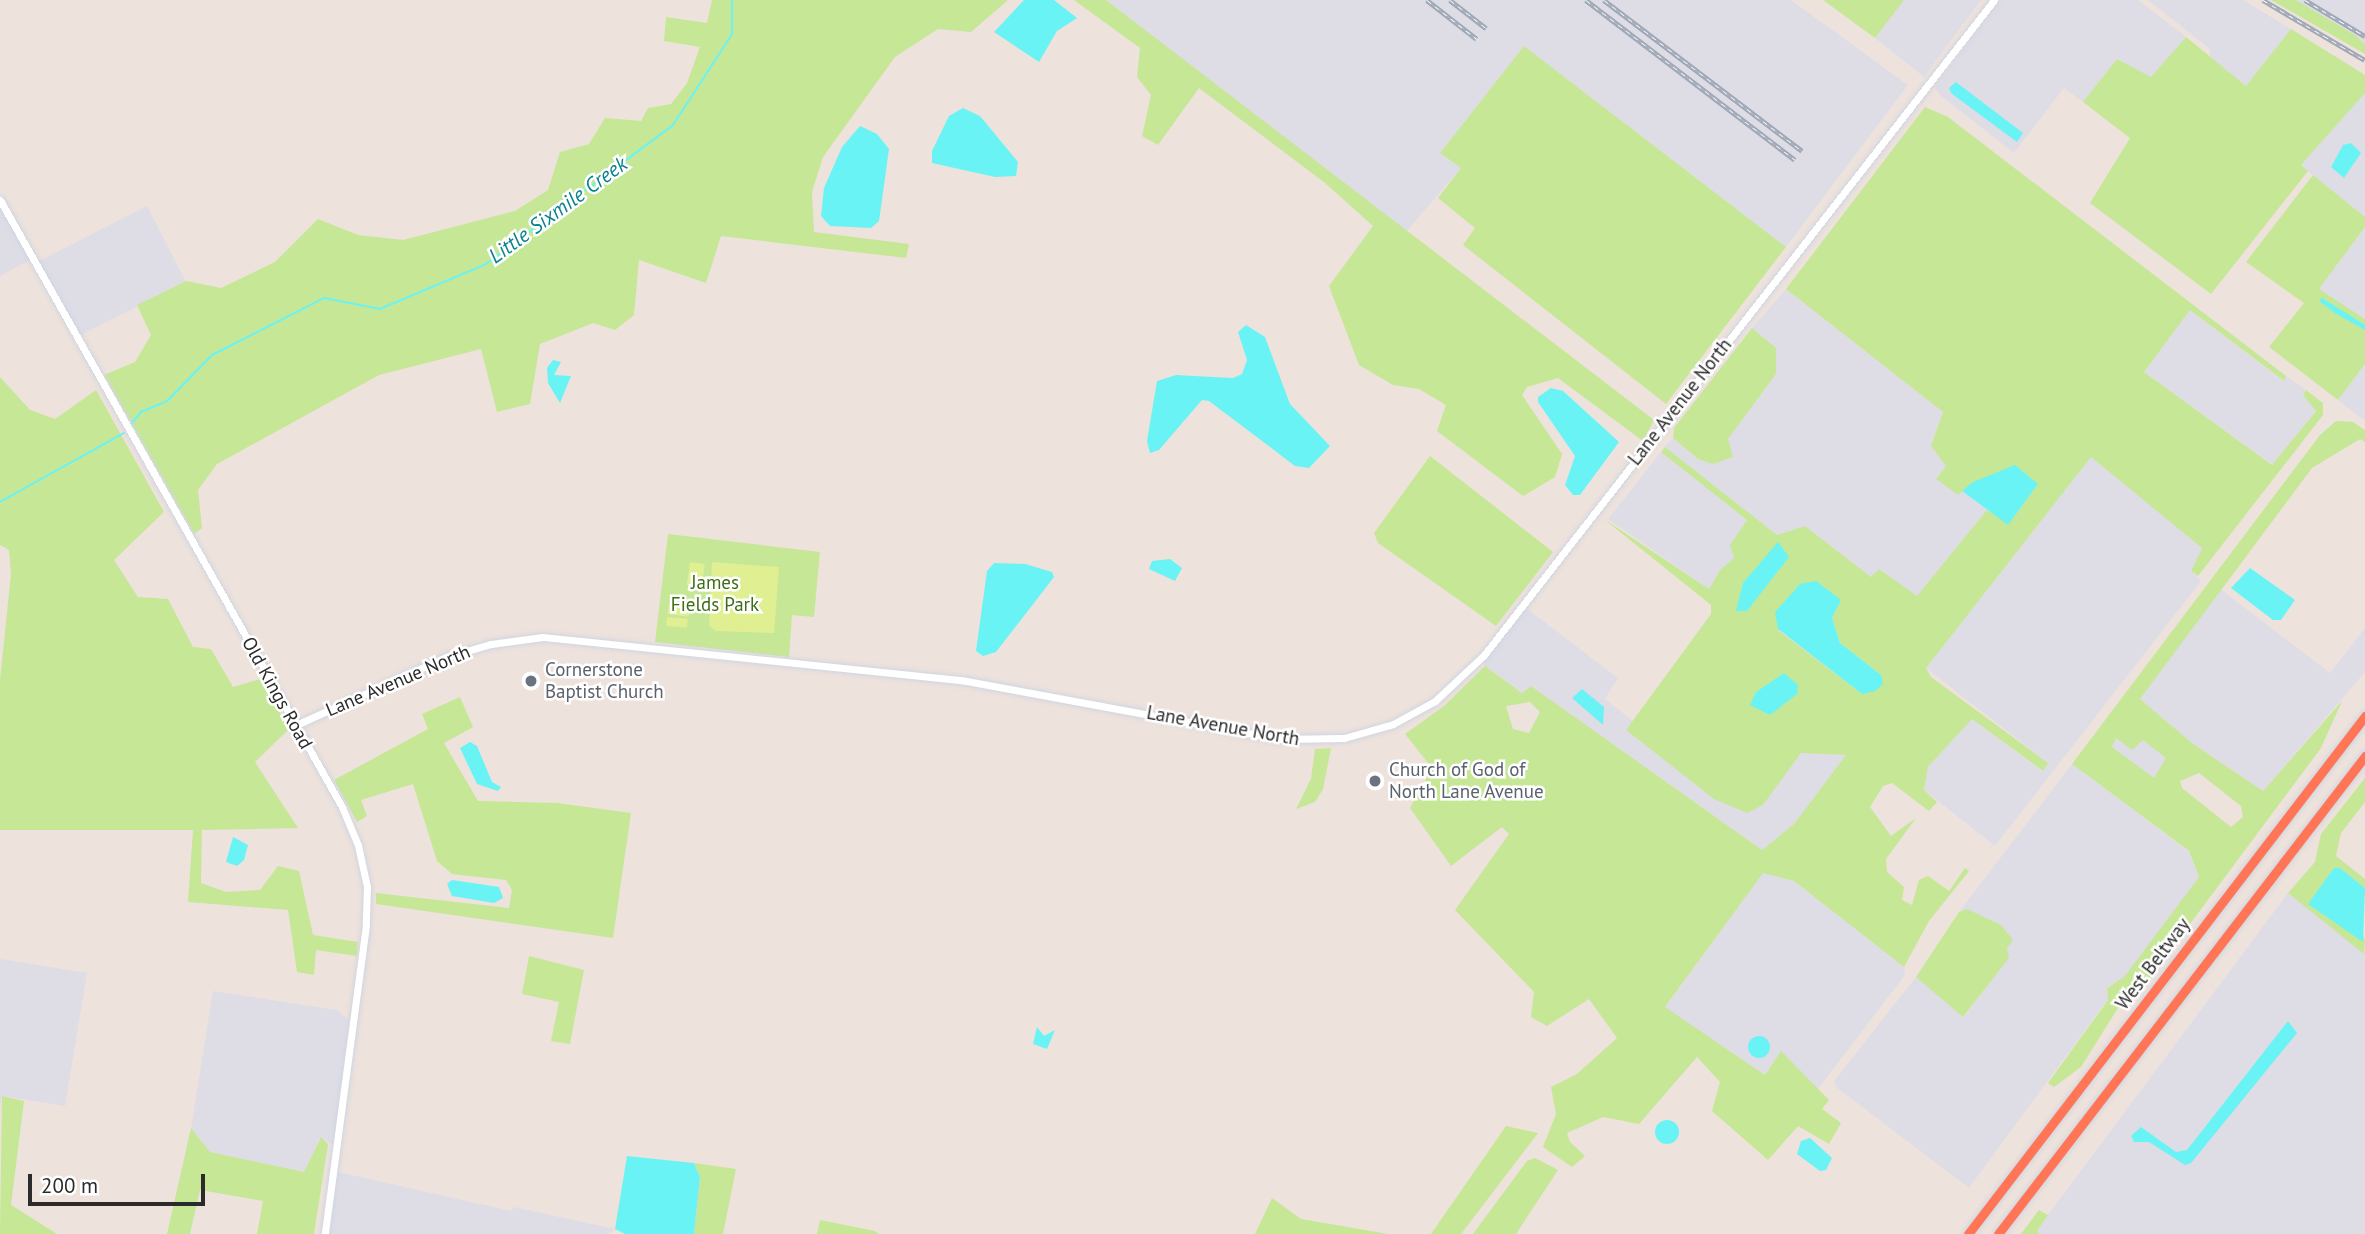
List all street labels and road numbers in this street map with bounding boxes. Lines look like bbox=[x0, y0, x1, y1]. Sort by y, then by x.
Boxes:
street label: Lane Avenue North bbox=[1623, 334, 1737, 470]
street label: Old Kings Road bbox=[237, 633, 317, 753]
street label: Lane Avenue North bbox=[322, 640, 474, 722]
street label: Lane Avenue North bbox=[1145, 701, 1301, 751]
street label: West Beltway bbox=[2111, 914, 2195, 1014]

